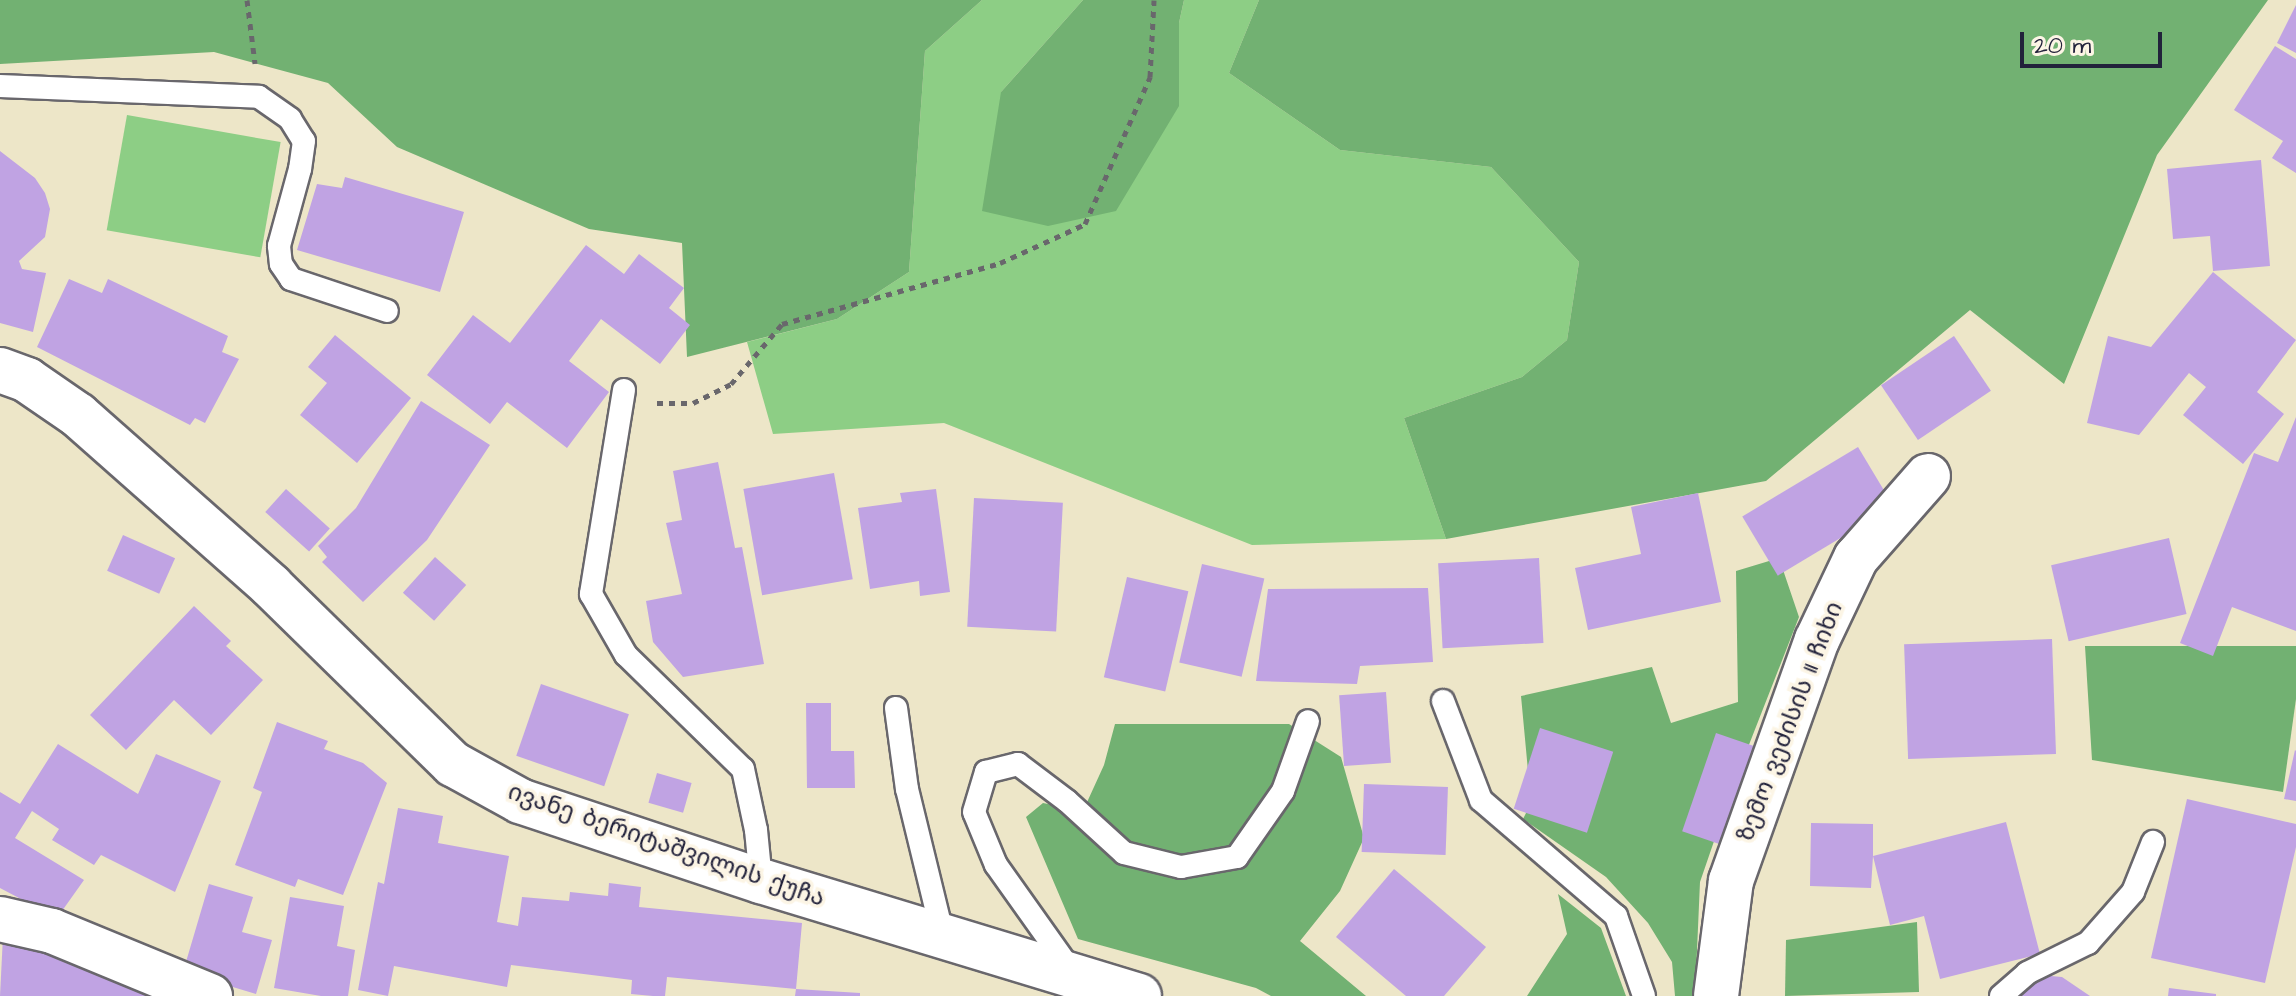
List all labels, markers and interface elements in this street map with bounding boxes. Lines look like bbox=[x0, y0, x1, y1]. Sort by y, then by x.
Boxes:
scale bar bbox=[2024, 16, 2166, 66]
text: 20 m bbox=[2034, 29, 2091, 63]
street label: ზემო ვეძისის II ჩიხი bbox=[1732, 598, 1850, 846]
street label: ივანე ბერიტაშვილის ქუჩა bbox=[504, 778, 828, 914]

